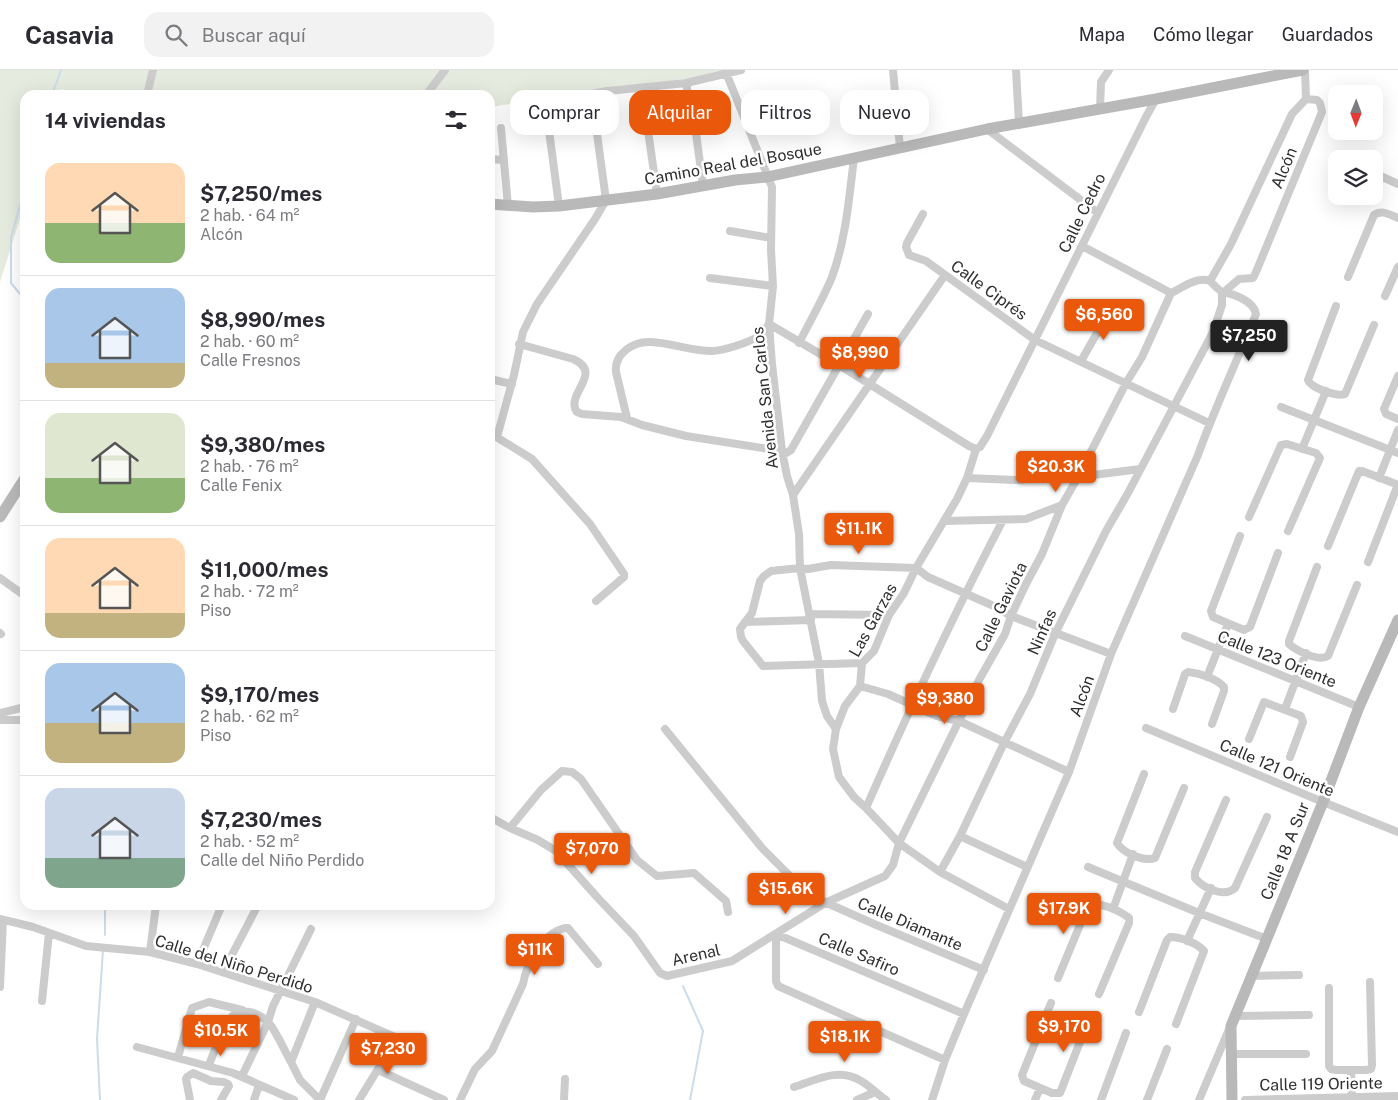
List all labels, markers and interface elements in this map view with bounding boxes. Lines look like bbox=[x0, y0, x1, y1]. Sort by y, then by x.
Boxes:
search box bbox=[144, 12, 494, 57]
text: Casavia bbox=[25, 21, 114, 49]
icon: search bbox=[162, 21, 190, 49]
text: Buscar aquí bbox=[202, 24, 305, 46]
text: Mapa bbox=[1079, 24, 1125, 45]
text: Cómo llegar bbox=[1153, 24, 1254, 45]
text: Guardados bbox=[1282, 24, 1373, 45]
north arrow bbox=[1328, 85, 1382, 140]
map controls bbox=[1328, 85, 1383, 205]
chip: Comprar bbox=[510, 90, 619, 135]
chip: Alquilar bbox=[629, 90, 731, 135]
chip: Filtros bbox=[741, 90, 830, 135]
chip: Nuevo bbox=[840, 90, 929, 135]
icon: filters bbox=[442, 106, 470, 134]
text: 14 viviendas bbox=[45, 108, 166, 133]
street label: Camino Real del Bosque bbox=[643, 139, 823, 189]
street label: Alcón bbox=[1267, 145, 1301, 191]
button: layers bbox=[1328, 150, 1383, 205]
street label: Calle Cedro bbox=[1054, 170, 1110, 256]
text: $7,250/mes bbox=[200, 181, 322, 206]
icon: home bbox=[85, 183, 145, 243]
text: 2 hab. · 64 m² bbox=[200, 206, 299, 225]
text: Alcón bbox=[200, 225, 243, 244]
street label: Calle Ciprés bbox=[947, 256, 1031, 324]
pin: $6,560 bbox=[1063, 298, 1145, 341]
text: $6,560 bbox=[1075, 305, 1133, 324]
text: $8,990/mes bbox=[200, 307, 325, 332]
icon: home bbox=[85, 308, 145, 368]
pin: $7,250 bbox=[1208, 320, 1290, 362]
street label: Avenida San Carlos bbox=[748, 326, 782, 470]
text: $7,250 bbox=[1221, 326, 1277, 345]
text: 2 hab. · 60 m² bbox=[200, 332, 299, 351]
pin: $8,990 bbox=[819, 336, 901, 379]
text: $8,990 bbox=[831, 343, 889, 362]
text: Calle Fresnos bbox=[200, 351, 301, 370]
text: $9,380/mes bbox=[200, 432, 325, 457]
icon: home bbox=[85, 433, 145, 493]
pin: $20.3K bbox=[1015, 450, 1097, 493]
text: 2 hab. · 76 m² bbox=[200, 457, 299, 476]
text: $20.3K bbox=[1027, 457, 1085, 476]
text: Calle Fenix bbox=[200, 476, 282, 495]
pin: $11.1K bbox=[818, 512, 900, 555]
text: $11.1K bbox=[835, 519, 883, 538]
text: $11,000/mes bbox=[200, 557, 329, 582]
icon: home bbox=[85, 558, 145, 618]
street label: Calle Gaviota bbox=[971, 559, 1031, 655]
street label: Las Garzas bbox=[845, 580, 901, 660]
text: 2 hab. · 72 m² bbox=[200, 582, 299, 601]
text: Piso bbox=[200, 601, 231, 620]
street label: Ninfas bbox=[1023, 606, 1061, 658]
street label: Calle 123 Oriente bbox=[1215, 626, 1339, 692]
street label: Alcón bbox=[1066, 673, 1098, 719]
text: $9,170/mes bbox=[200, 682, 319, 707]
pin: $9,380 bbox=[904, 682, 986, 725]
icon: home bbox=[85, 683, 145, 743]
text: $9,380 bbox=[916, 689, 974, 708]
text: 2 hab. · 62 m² bbox=[200, 707, 299, 726]
text: Piso bbox=[200, 726, 231, 745]
street label: Calle 121 Oriente bbox=[1217, 735, 1337, 801]
street label: Calle 18 A Sur bbox=[1257, 799, 1313, 903]
text: $7,230/mes bbox=[200, 807, 322, 832]
icon: home bbox=[85, 808, 145, 868]
text: 2 hab. · 52 m² bbox=[200, 832, 299, 851]
pin: $7,070 bbox=[551, 832, 633, 875]
text: $7,070 bbox=[565, 839, 619, 858]
text: Calle del Niño Perdido bbox=[200, 851, 364, 870]
pin: $15.6K bbox=[745, 872, 827, 915]
text: $15.6K bbox=[759, 879, 813, 898]
pin: $17.9K bbox=[1023, 892, 1105, 935]
street label: Calle Diamante bbox=[855, 893, 965, 955]
text: $17.9K bbox=[1038, 899, 1090, 918]
street label: Calle Safiro bbox=[816, 928, 902, 980]
street label: Calle del Niño Perdido bbox=[153, 931, 315, 997]
pin: $11K bbox=[505, 934, 565, 976]
text: $11K bbox=[517, 940, 553, 959]
street label: Arenal bbox=[670, 940, 722, 970]
pin: $9,170 bbox=[1023, 1010, 1105, 1053]
pin: $10.5K bbox=[180, 1014, 262, 1057]
text: $9,170 bbox=[1038, 1017, 1090, 1036]
pin: $18.1K bbox=[804, 1020, 886, 1063]
text: $10.5K bbox=[194, 1021, 248, 1040]
text: $18.1K bbox=[819, 1027, 871, 1046]
pin: $7,230 bbox=[347, 1032, 429, 1075]
text: $7,230 bbox=[361, 1039, 415, 1058]
street label: Calle 119 Oriente bbox=[1259, 1073, 1383, 1095]

